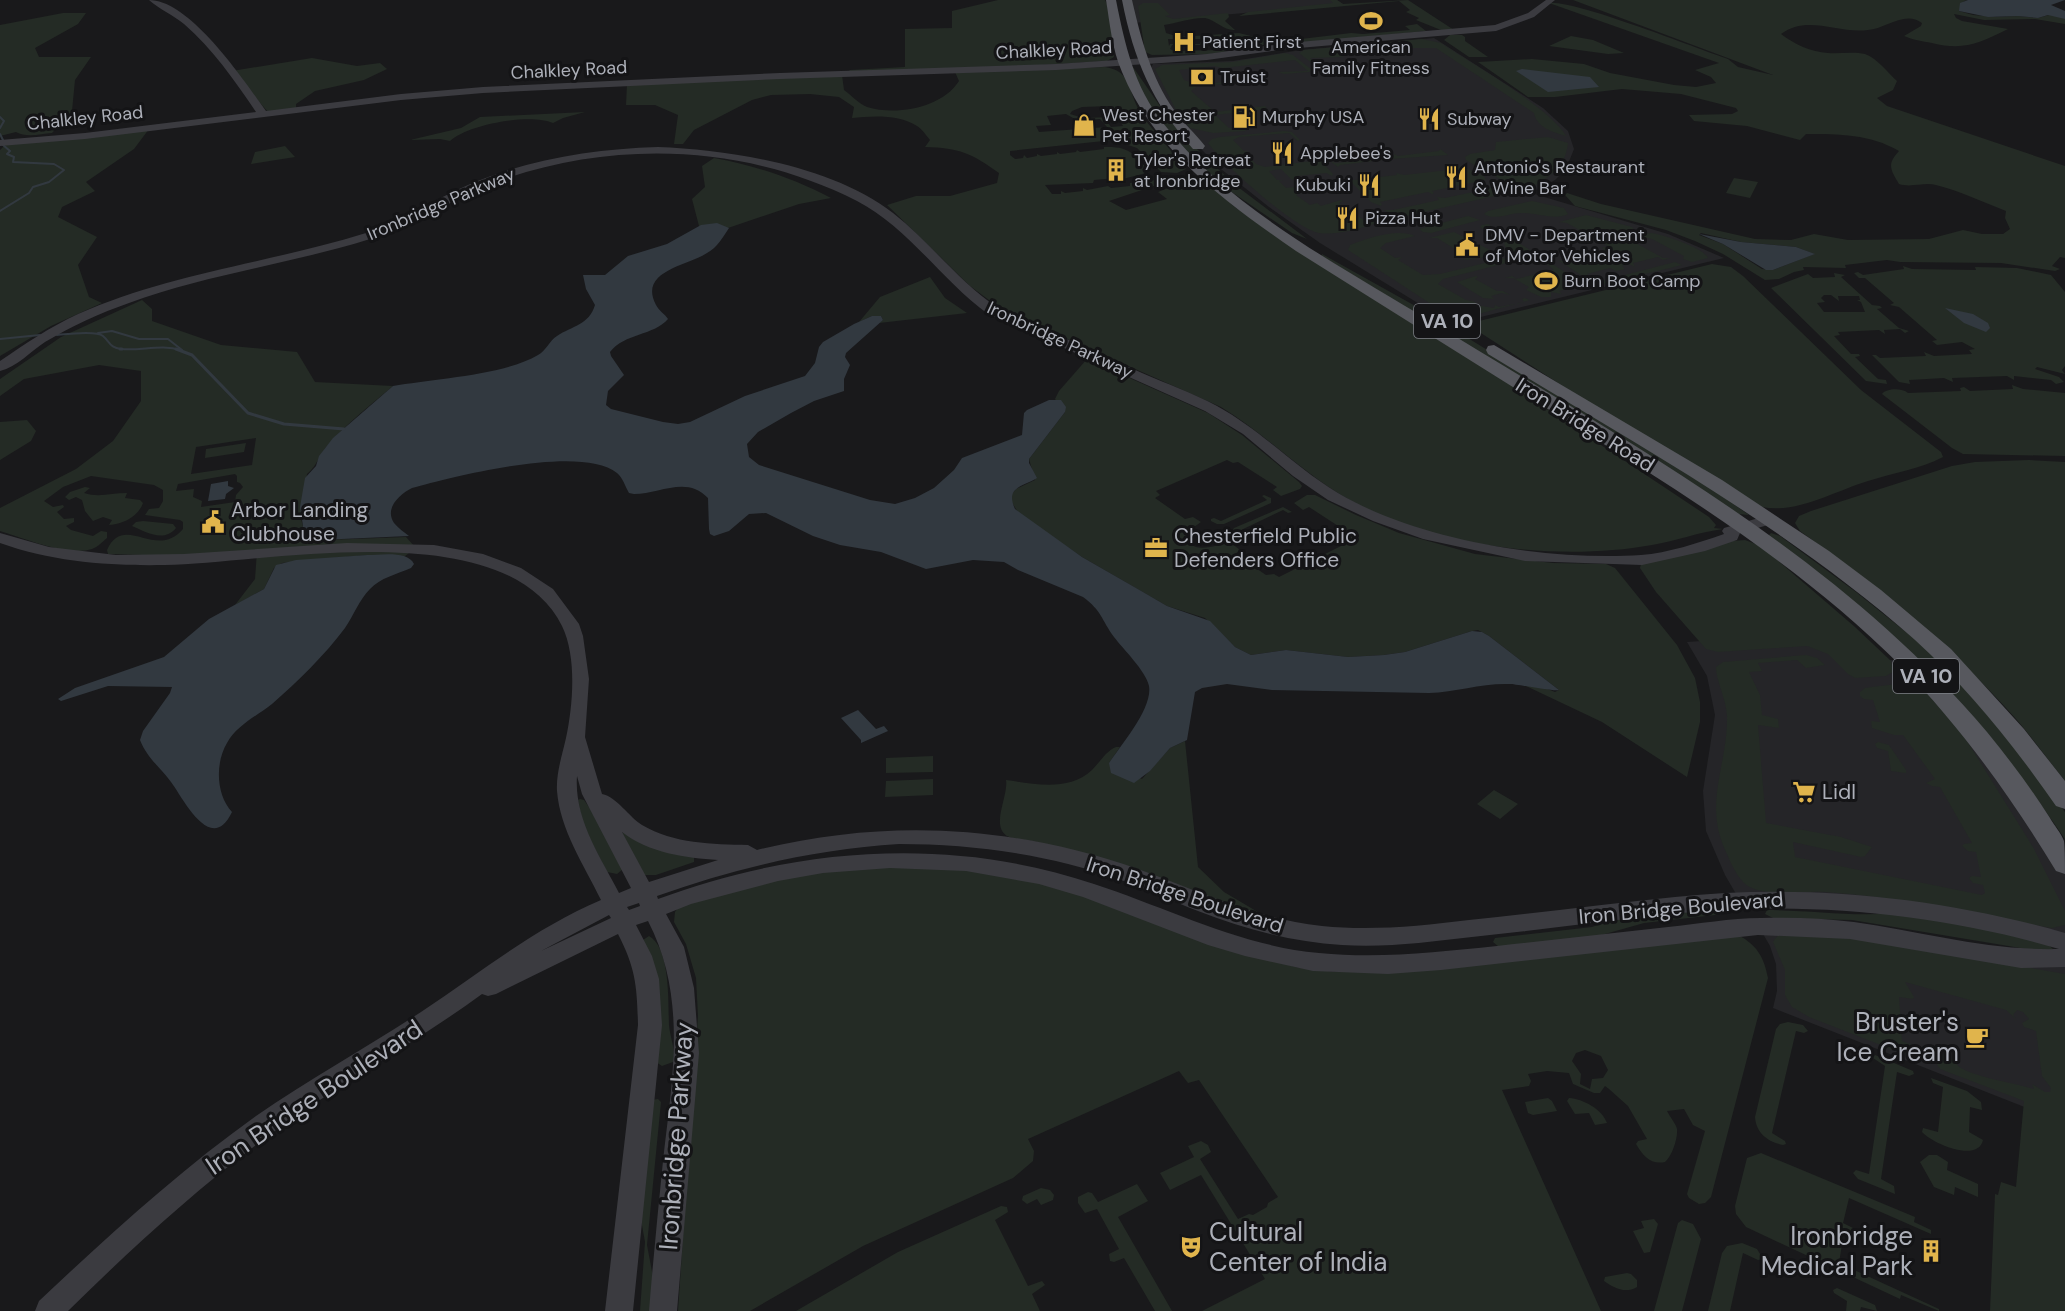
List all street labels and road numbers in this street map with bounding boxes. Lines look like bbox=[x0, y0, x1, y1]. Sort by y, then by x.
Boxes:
street label: Chalkley Road bbox=[995, 35, 1113, 65]
street label: Chalkley Road bbox=[510, 55, 628, 85]
street label: Chalkley Road bbox=[26, 100, 144, 136]
street label: Ironbridge Parkway bbox=[363, 162, 519, 246]
street label: Ironbridge Parkway bbox=[983, 296, 1137, 384]
road number: VA 10 bbox=[1414, 304, 1480, 338]
street label: Iron Bridge Road bbox=[1510, 371, 1660, 479]
road number: VA 10 bbox=[1893, 659, 1959, 693]
street label: Iron Bridge Boulevard bbox=[1083, 850, 1287, 940]
street label: Iron Bridge Boulevard bbox=[1577, 885, 1785, 931]
street label: Iron Bridge Boulevard bbox=[199, 1012, 429, 1182]
street label: Ironbridge Parkway bbox=[651, 1021, 701, 1251]

